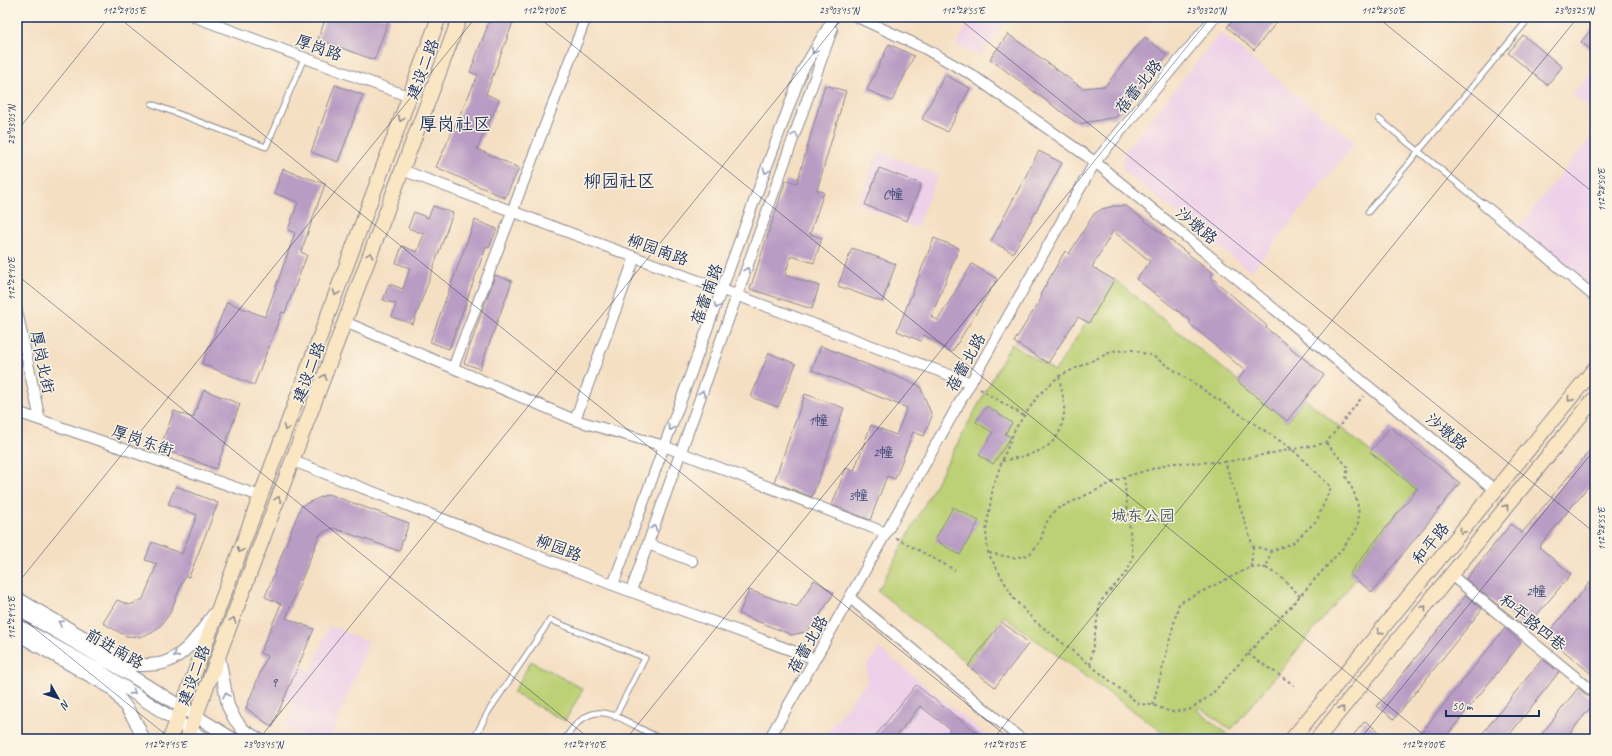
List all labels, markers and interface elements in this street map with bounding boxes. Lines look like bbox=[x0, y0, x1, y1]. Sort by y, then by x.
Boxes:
text: 112°29'05"E bbox=[102, 4, 147, 17]
text: 112°29'00"E bbox=[522, 4, 567, 17]
text: 23°03'15"N bbox=[819, 4, 861, 17]
text: 112°28'55"E bbox=[941, 4, 986, 17]
text: 23°03'20"N bbox=[1186, 4, 1228, 17]
text: 112°28'50"E bbox=[1361, 4, 1406, 17]
text: 23°03'25"N bbox=[1554, 4, 1596, 17]
street label: 厚岗路 bbox=[293, 30, 345, 66]
street label: 建设二路 bbox=[402, 36, 444, 103]
one-way arrow bbox=[812, 47, 819, 54]
street label: 蓓蕾北路 bbox=[1111, 55, 1167, 118]
text: 23°03'05"N bbox=[5, 103, 18, 145]
district label: 厚岗社区 bbox=[419, 113, 491, 135]
one-way arrow bbox=[398, 116, 406, 123]
one-way arrow bbox=[791, 131, 799, 138]
text: 112°28'50"E bbox=[1595, 167, 1608, 212]
one-way arrow bbox=[763, 168, 771, 175]
district label: 柳园社区 bbox=[583, 170, 655, 192]
house number: C幢 bbox=[883, 186, 903, 203]
street label: 沙墩路 bbox=[1171, 203, 1221, 249]
street label: 柳园南路 bbox=[624, 230, 691, 270]
one-way arrow bbox=[365, 252, 373, 259]
text: 112°29'10"E bbox=[5, 256, 18, 301]
street label: 蓓蕾南路 bbox=[687, 261, 727, 328]
one-way arrow bbox=[742, 267, 750, 274]
one-way arrow bbox=[333, 290, 341, 297]
one-way arrow bbox=[713, 303, 721, 310]
street label: 厚岗北街 bbox=[26, 329, 58, 396]
street label: 蓓蕾北路 bbox=[942, 330, 990, 395]
street label: 建设二路 bbox=[288, 339, 330, 406]
one-way arrow bbox=[320, 374, 328, 381]
one-way arrow bbox=[698, 389, 706, 396]
one-way arrow bbox=[1568, 394, 1575, 401]
street label: 沙墩路 bbox=[1421, 409, 1471, 455]
house number: 1幢 bbox=[808, 412, 828, 429]
street label: 厚岗东街 bbox=[109, 421, 176, 461]
one-way arrow bbox=[282, 425, 290, 432]
one-way arrow bbox=[668, 425, 676, 432]
house number: 2幢 bbox=[873, 444, 893, 461]
house number: 3幢 bbox=[848, 487, 868, 504]
one-way arrow bbox=[274, 495, 282, 502]
one-way arrow bbox=[1501, 504, 1508, 512]
park label: 城东公园 bbox=[1111, 506, 1175, 526]
text: 112°28'55"E bbox=[1595, 506, 1608, 551]
street label: 和平路 bbox=[1408, 519, 1454, 569]
one-way arrow bbox=[649, 525, 657, 532]
one-way arrow bbox=[1459, 527, 1466, 534]
street label: 柳园路 bbox=[533, 530, 585, 566]
one-way arrow bbox=[237, 546, 245, 553]
house number: 2幢 bbox=[1526, 583, 1546, 600]
street label: 和平路四巷 bbox=[1495, 590, 1570, 656]
text: 112°29'15"E bbox=[5, 595, 18, 640]
one-way arrow bbox=[1419, 605, 1426, 612]
street label: 蓓蕾北路 bbox=[783, 612, 833, 677]
one-way arrow bbox=[228, 617, 236, 624]
one-way arrow bbox=[58, 621, 65, 628]
street label: 前进南路 bbox=[82, 624, 147, 674]
one-way arrow bbox=[1377, 627, 1384, 634]
street label: 建设二路 bbox=[173, 642, 215, 709]
one-way arrow bbox=[173, 650, 180, 658]
house number: 9 bbox=[271, 674, 279, 691]
north arrow bbox=[38, 678, 78, 718]
one-way arrow bbox=[129, 688, 136, 695]
one-way arrow bbox=[222, 691, 230, 698]
scale bar bbox=[1446, 692, 1539, 718]
text: N bbox=[57, 697, 73, 713]
text: 50 m bbox=[1452, 698, 1474, 714]
one-way arrow bbox=[1337, 706, 1344, 713]
text: 112°29'15"E bbox=[143, 738, 188, 751]
text: 23°03'15"N bbox=[243, 738, 285, 751]
text: 112°29'10"E bbox=[562, 738, 607, 751]
text: 112°29'05"E bbox=[982, 738, 1027, 751]
text: 112°29'00"E bbox=[1401, 738, 1446, 751]

